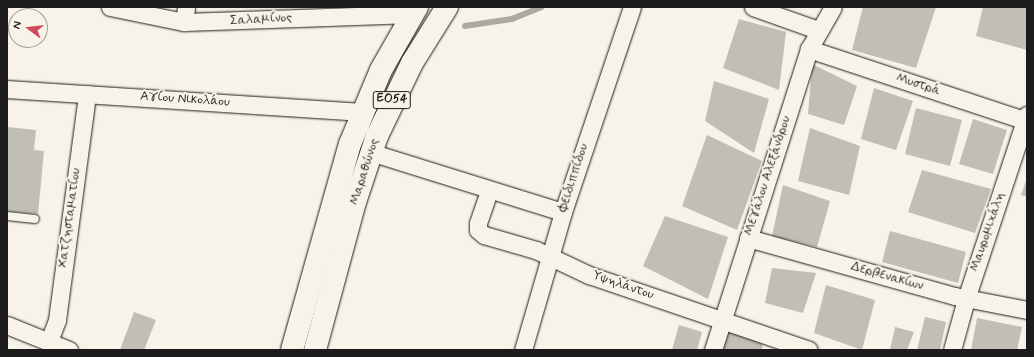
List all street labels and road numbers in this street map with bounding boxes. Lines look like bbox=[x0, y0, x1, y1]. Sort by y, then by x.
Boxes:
street label: Σαλαμίνος bbox=[230, 11, 292, 29]
street label: Μυστρά bbox=[894, 71, 942, 99]
street label: Αγίου Νικολάου bbox=[140, 89, 230, 111]
road number: ΕΟ54 bbox=[372, 90, 412, 110]
street label: Μεγάλου Αλεξάνδρου bbox=[741, 114, 795, 238]
street label: Μαραθώνος bbox=[347, 137, 383, 207]
street label: Φειδιππίδου bbox=[556, 142, 592, 214]
street label: Χατζησταματίου bbox=[55, 167, 85, 269]
street label: Μαυρομιχάλη bbox=[967, 190, 1009, 274]
street label: Δερβενακίων bbox=[849, 259, 925, 295]
street label: Υψηλάντου bbox=[590, 268, 656, 304]

